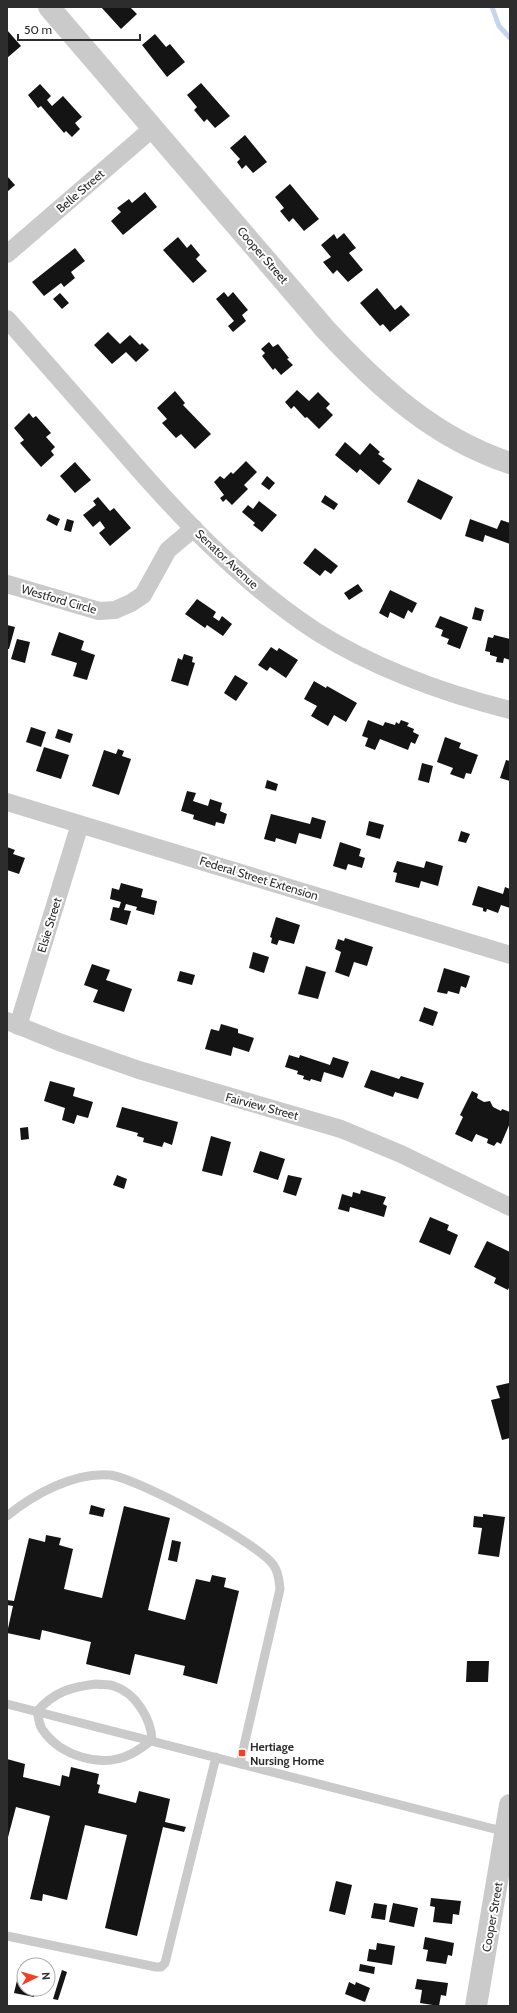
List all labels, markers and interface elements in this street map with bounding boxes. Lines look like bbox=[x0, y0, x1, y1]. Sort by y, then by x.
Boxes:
scale bar bbox=[18, 16, 140, 42]
text: 50 m bbox=[24, 22, 52, 37]
street label: Belle Street bbox=[53, 166, 107, 216]
street label: Cooper Street bbox=[234, 223, 292, 287]
street label: Senator Avenue bbox=[192, 526, 262, 592]
street label: Westford Circle bbox=[20, 581, 98, 617]
street label: Federal Street Extension bbox=[198, 853, 320, 903]
street label: Elsie Street bbox=[34, 896, 64, 954]
street label: Fairview Street bbox=[224, 1089, 300, 1123]
place label: Hertiage Nursing Home bbox=[250, 1739, 324, 1768]
marker: Hertiage Nursing Home bbox=[237, 1748, 247, 1758]
street label: Cooper Street bbox=[478, 1881, 506, 1953]
north arrow bbox=[16, 1957, 56, 1997]
text: N bbox=[39, 1972, 53, 1981]

